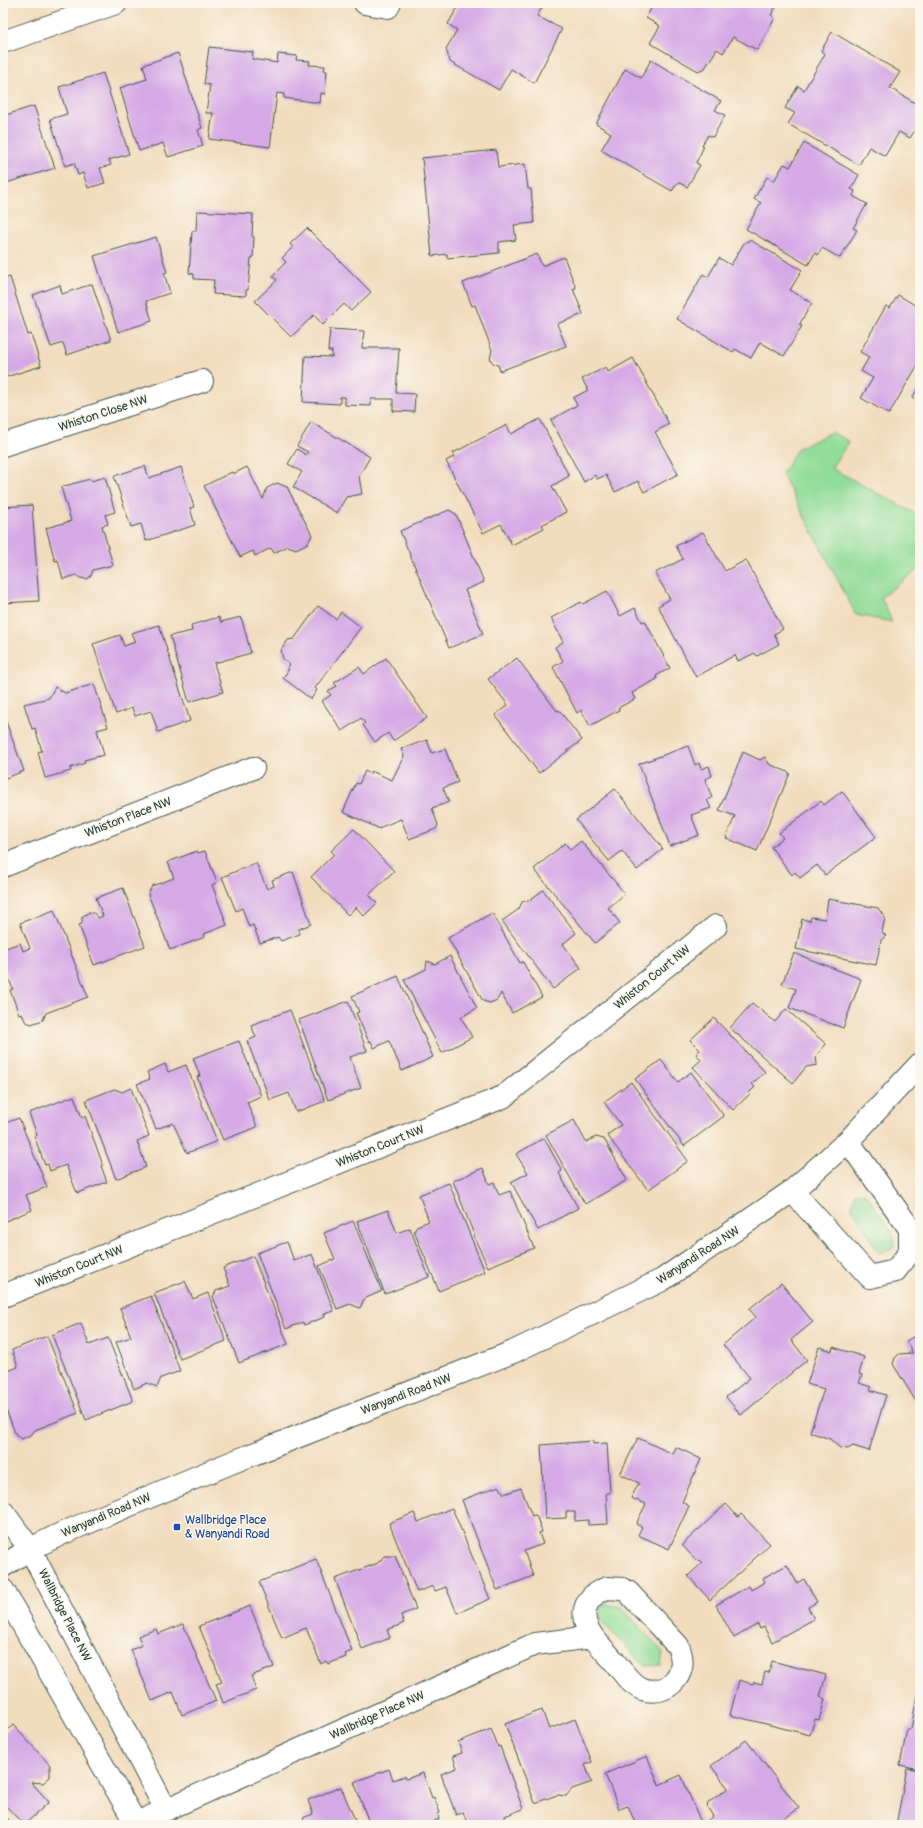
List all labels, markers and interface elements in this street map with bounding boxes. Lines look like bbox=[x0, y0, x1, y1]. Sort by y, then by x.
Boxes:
street label: Whiston Close NW bbox=[57, 392, 150, 435]
street label: Whiston Place NW bbox=[83, 794, 174, 841]
street label: Whiston Court NW bbox=[611, 942, 694, 1013]
street label: Whiston Court NW bbox=[334, 1122, 427, 1171]
street label: Wanyandi Road NW bbox=[654, 1223, 742, 1288]
street label: Whiston Court NW bbox=[33, 1242, 126, 1291]
street label: Wanyandi Road NW bbox=[359, 1370, 453, 1419]
street label: Wanyandi Road NW bbox=[59, 1490, 153, 1541]
place label: Wallbridge Place & Wanyandi Road bbox=[185, 1513, 270, 1542]
marker: Wallbridge Place & Wanyandi Road bbox=[172, 1522, 182, 1532]
street label: Wallbridge Place NW bbox=[35, 1566, 94, 1664]
street label: Wallbridge Place NW bbox=[327, 1688, 427, 1743]

